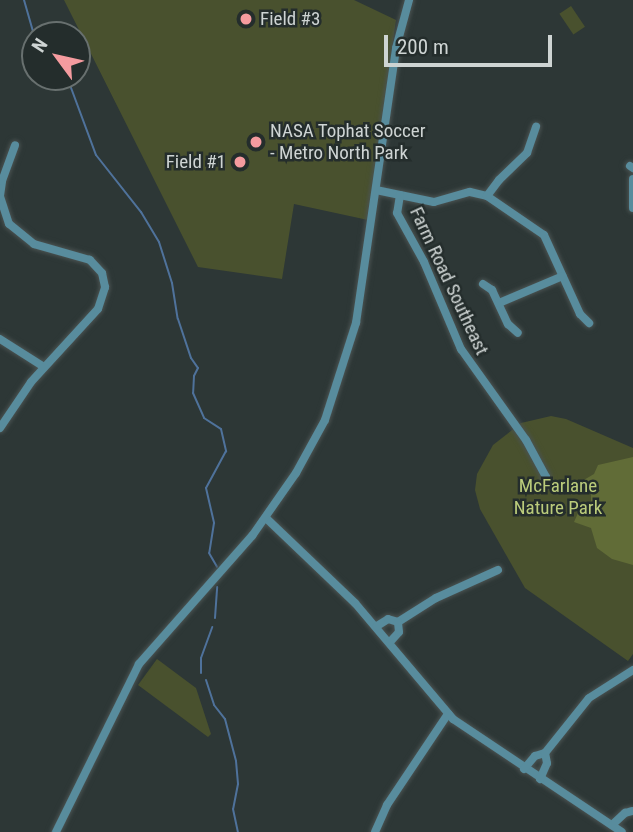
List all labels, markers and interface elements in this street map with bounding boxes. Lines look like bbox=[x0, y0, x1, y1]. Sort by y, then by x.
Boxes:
place label: Field #3 bbox=[260, 8, 320, 30]
marker: Field #3 bbox=[238, 11, 254, 27]
north arrow bbox=[21, 21, 91, 91]
scale bar bbox=[388, 21, 556, 65]
text: N bbox=[27, 34, 52, 57]
text: 200 m bbox=[397, 35, 449, 59]
place label: NASA Tophat Soccer - Metro North Park bbox=[270, 120, 426, 164]
marker: NASA Tophat Soccer - Metro North Park bbox=[248, 134, 264, 150]
place label: Field #1 bbox=[166, 151, 226, 173]
marker: Field #1 bbox=[232, 154, 248, 170]
street label: Farm Road Southeast bbox=[405, 203, 493, 359]
park label: McFarlane Nature Park bbox=[514, 475, 602, 519]

